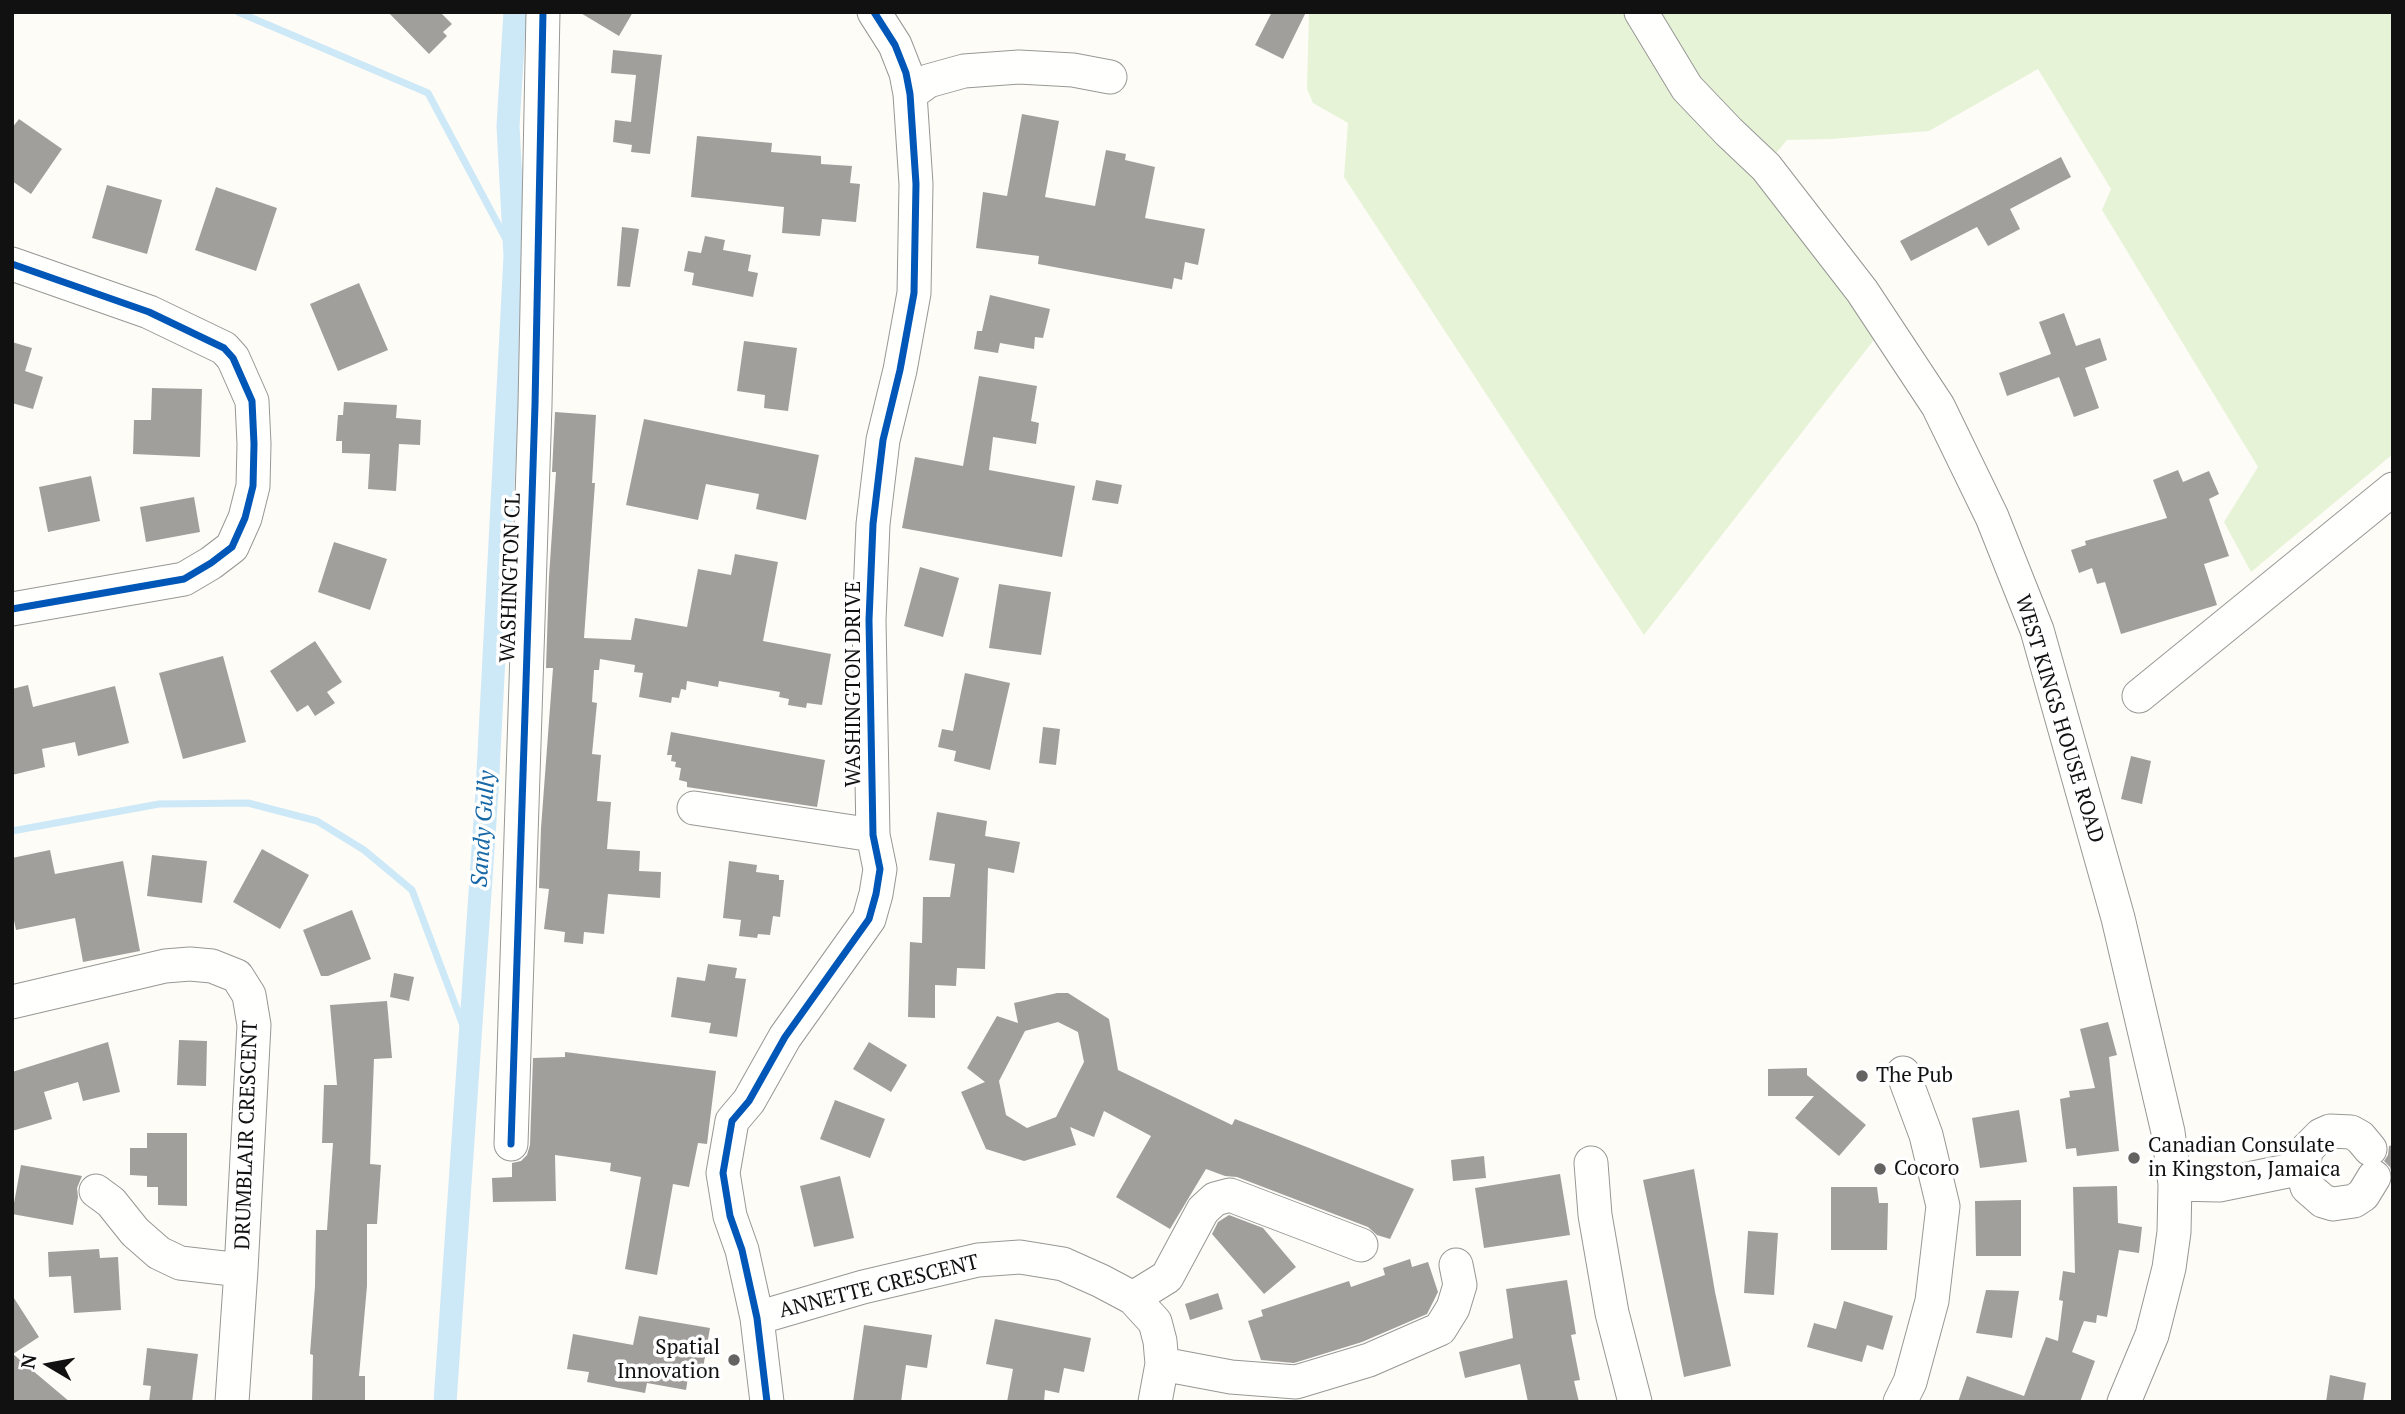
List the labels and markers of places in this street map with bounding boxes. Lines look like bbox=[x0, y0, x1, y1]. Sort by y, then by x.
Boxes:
place label: The Pub bbox=[1876, 1063, 1953, 1089]
marker: The Pub bbox=[1854, 1068, 1870, 1084]
place label: Canadian Consulate in Kingston, Jamaica bbox=[2148, 1133, 2341, 1183]
marker: Canadian Consulate in Kingston, Jamaica bbox=[2126, 1150, 2142, 1166]
place label: Cocoro bbox=[1894, 1156, 1959, 1182]
marker: Cocoro bbox=[1872, 1161, 1888, 1177]
place label: Spatial Innovation bbox=[617, 1335, 720, 1385]
marker: Spatial Innovation bbox=[726, 1352, 742, 1368]

